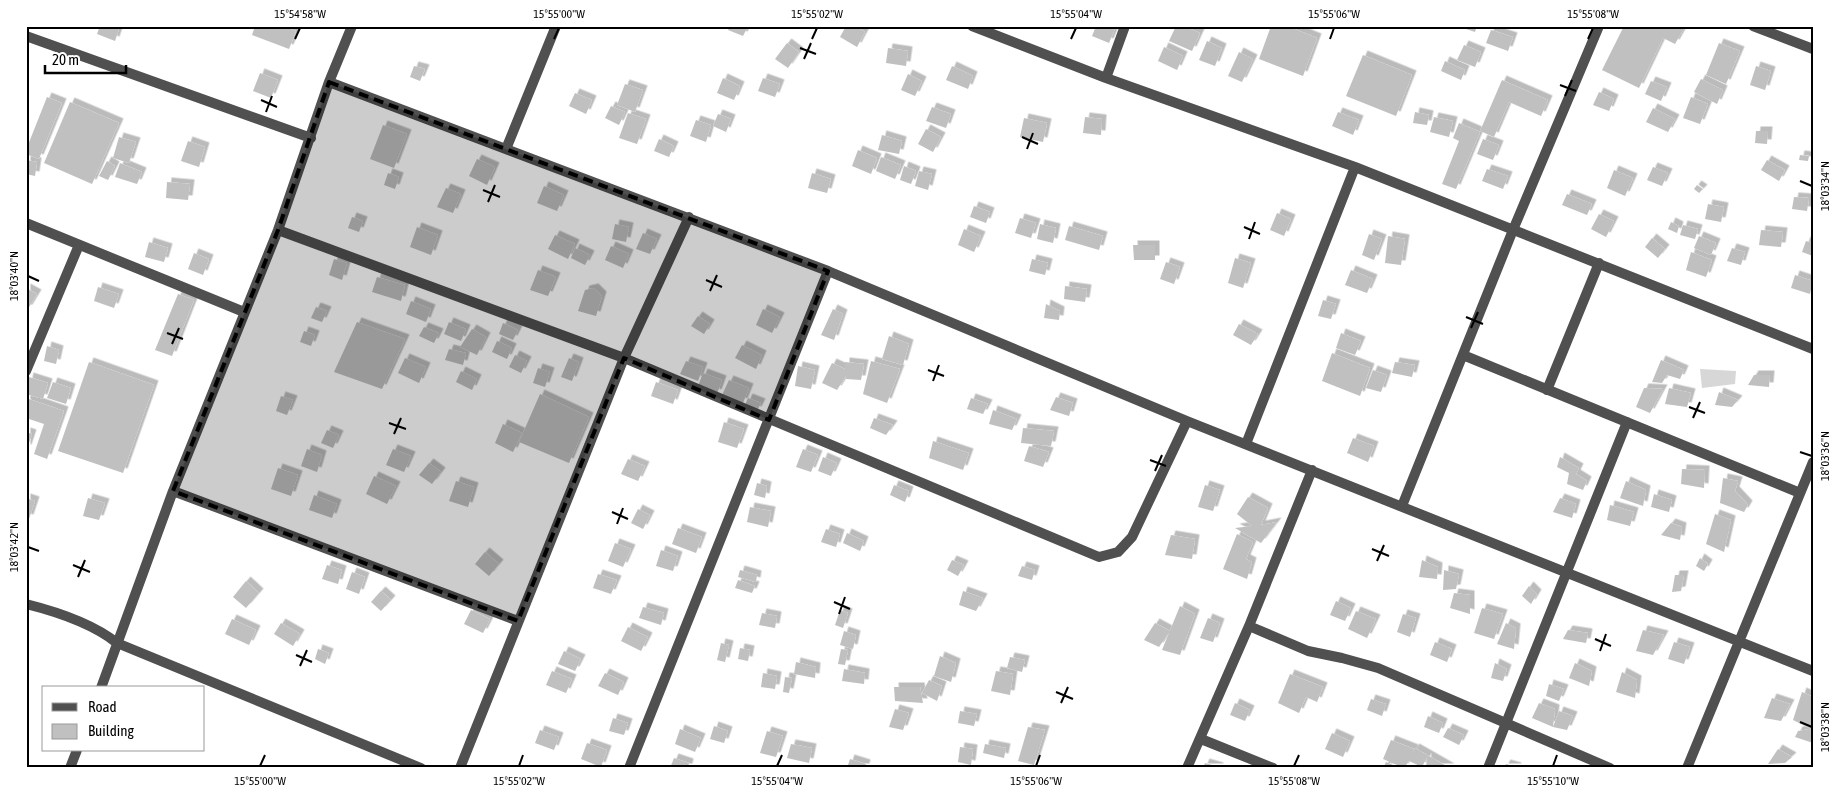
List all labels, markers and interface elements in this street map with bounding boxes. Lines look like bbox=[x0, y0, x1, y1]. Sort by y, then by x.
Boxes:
text: 15°54'58"W bbox=[274, 7, 326, 21]
text: 15°55'00"W bbox=[533, 7, 585, 21]
text: 15°55'02"W bbox=[791, 7, 843, 21]
text: 15°55'04"W bbox=[1050, 7, 1102, 21]
text: 15°55'06"W bbox=[1308, 7, 1360, 21]
text: 15°55'08"W bbox=[1567, 7, 1619, 21]
scale bar bbox=[45, 42, 126, 74]
text: 20 m bbox=[52, 51, 79, 68]
text: 18°03'34"N bbox=[1818, 161, 1832, 211]
text: 18°03'40"N bbox=[7, 251, 21, 301]
text: 18°03'36"N bbox=[1818, 431, 1832, 481]
text: 18°03'42"N bbox=[7, 522, 21, 572]
legend bbox=[42, 686, 205, 752]
text: Road bbox=[88, 698, 117, 715]
text: 18°03'38"N bbox=[1818, 702, 1832, 752]
text: Building bbox=[88, 722, 134, 739]
text: 15°55'00"W bbox=[234, 774, 286, 788]
text: 15°55'02"W bbox=[493, 774, 545, 788]
text: 15°55'04"W bbox=[751, 774, 803, 788]
text: 15°55'06"W bbox=[1010, 774, 1062, 788]
text: 15°55'08"W bbox=[1268, 774, 1320, 788]
text: 15°55'10"W bbox=[1527, 774, 1579, 788]

